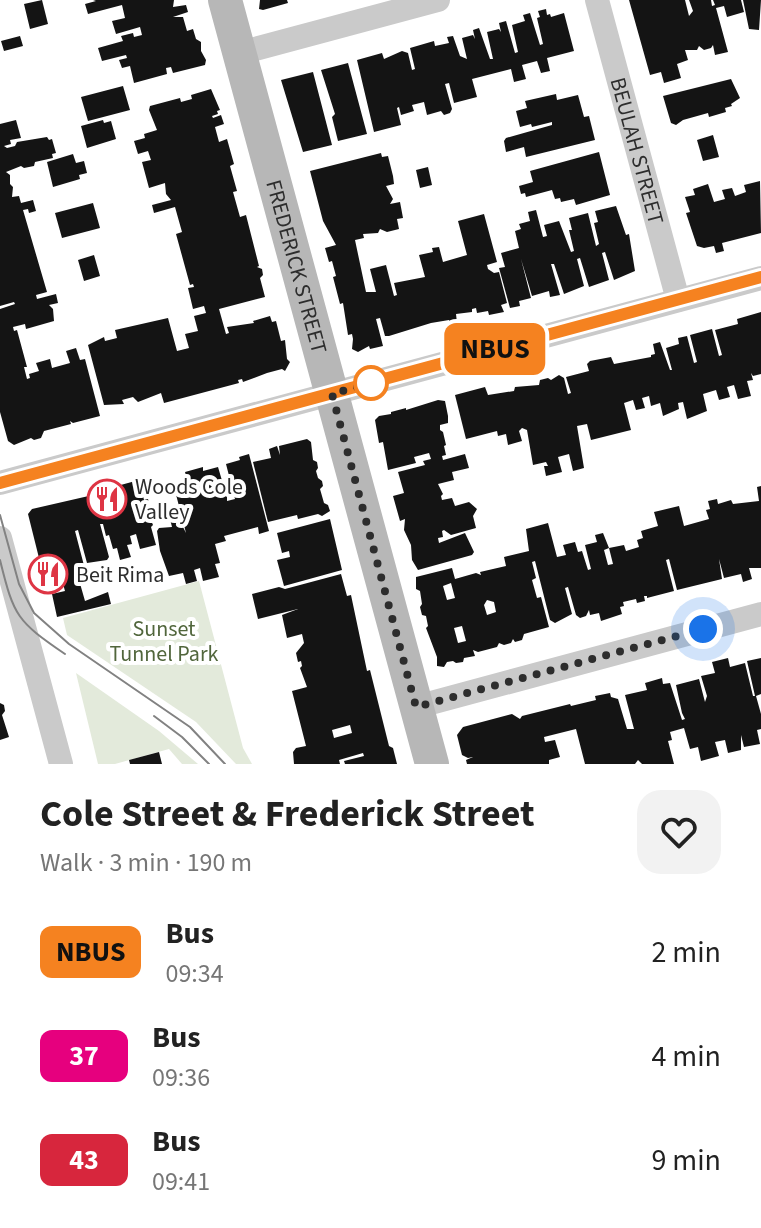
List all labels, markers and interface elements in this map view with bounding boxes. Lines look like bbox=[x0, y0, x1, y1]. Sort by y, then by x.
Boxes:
street label: BEULAH STREET bbox=[602, 74, 672, 228]
street label: FREDERICK STREET bbox=[257, 176, 335, 357]
line badge: NBUS bbox=[439, 323, 551, 375]
text: NBUS bbox=[460, 329, 530, 369]
unlabelled marker bbox=[354, 366, 388, 400]
place label: Woods Cole Valley bbox=[135, 471, 243, 528]
restaurant icon: Woods Cole Valley bbox=[86, 478, 128, 520]
restaurant icon: Beit Rima bbox=[27, 553, 69, 595]
place label: Beit Rima bbox=[76, 559, 164, 591]
your location bbox=[683, 609, 723, 649]
park label: Sunset Tunnel Park bbox=[110, 613, 219, 670]
text: Cole Street & Frederick Street bbox=[40, 787, 535, 841]
button: heart bbox=[637, 790, 721, 874]
text: Walk · 3 min · 190 m bbox=[40, 844, 252, 881]
text: Bus bbox=[165, 912, 214, 955]
text: 2 min bbox=[651, 931, 721, 974]
text: NBUS bbox=[56, 932, 125, 972]
text: 09:34 bbox=[165, 955, 224, 992]
text: Bus bbox=[152, 1016, 200, 1059]
text: 4 min bbox=[651, 1035, 721, 1078]
text: 37 bbox=[69, 1036, 99, 1076]
text: 09:36 bbox=[152, 1059, 210, 1096]
text: Bus bbox=[152, 1120, 200, 1163]
text: 9 min bbox=[651, 1139, 721, 1182]
text: 43 bbox=[69, 1140, 99, 1180]
text: 09:41 bbox=[152, 1163, 210, 1200]

